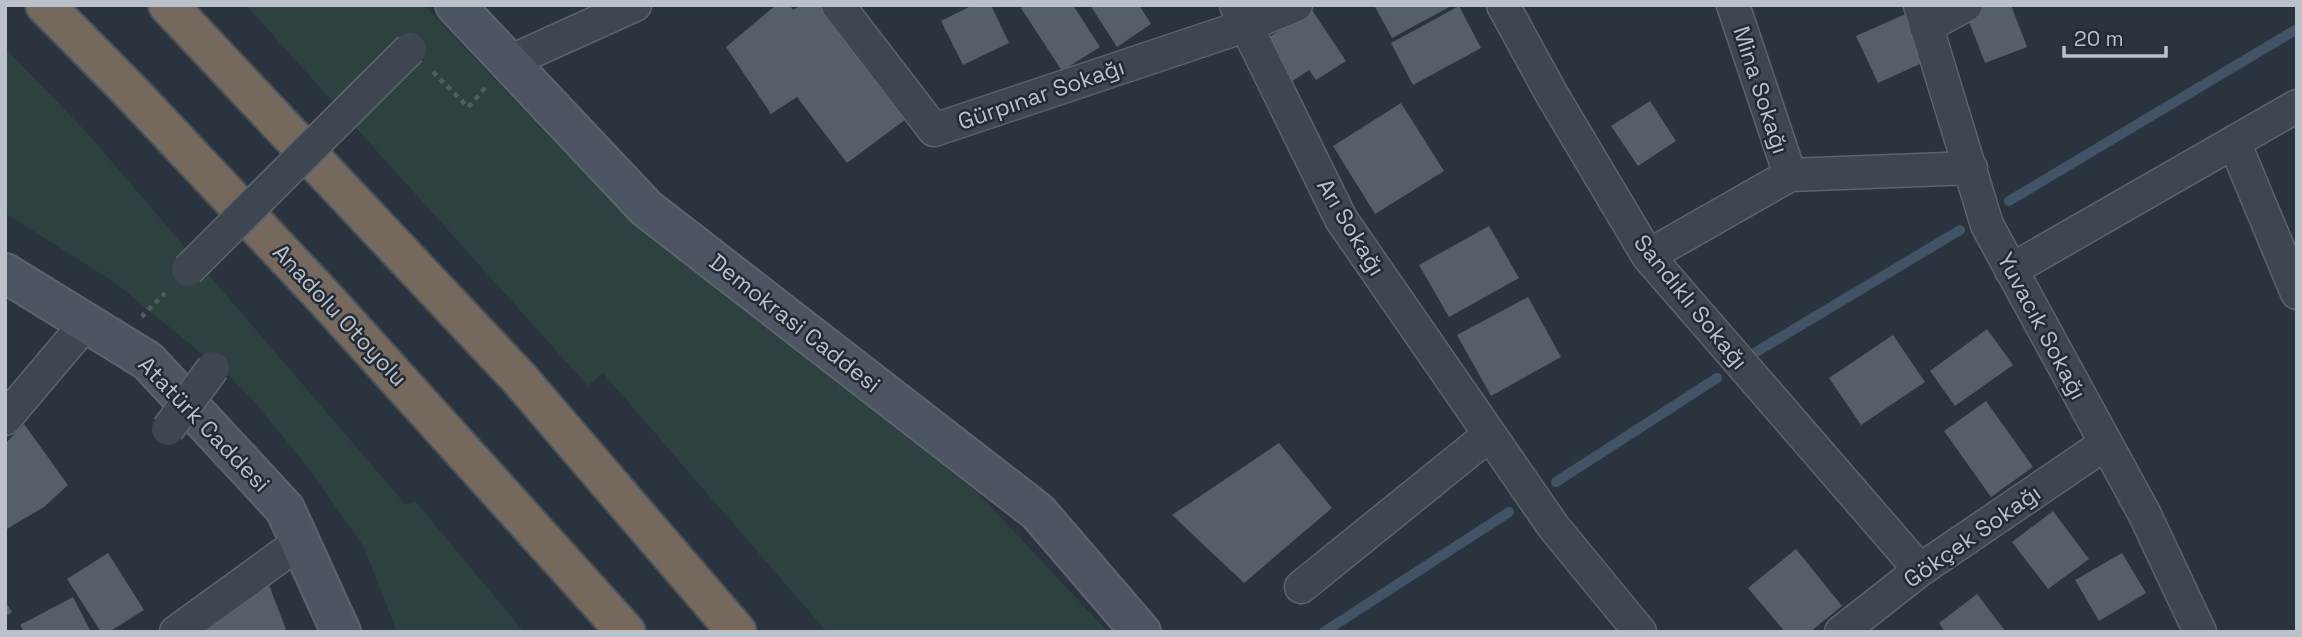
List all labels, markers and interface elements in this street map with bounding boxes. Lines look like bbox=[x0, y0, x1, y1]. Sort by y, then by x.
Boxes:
scale bar bbox=[2064, 14, 2166, 58]
street label: Mina Sokağı bbox=[1726, 22, 1796, 158]
text: 20 m bbox=[2074, 25, 2124, 52]
street label: Gürpınar Sokağı bbox=[954, 51, 1128, 137]
street label: Arı Sokağı bbox=[1310, 173, 1392, 281]
street label: Sandıklı Sokağı bbox=[1627, 228, 1755, 376]
street label: Anadolu Otoyolu bbox=[266, 238, 414, 392]
street label: Demokrasi Caddesi bbox=[703, 247, 887, 399]
street label: Yuvacık Sokağı bbox=[1991, 247, 2093, 405]
street label: Atatürk Caddesi bbox=[132, 350, 276, 498]
street label: Gökçek Sokağı bbox=[1898, 478, 2046, 594]

